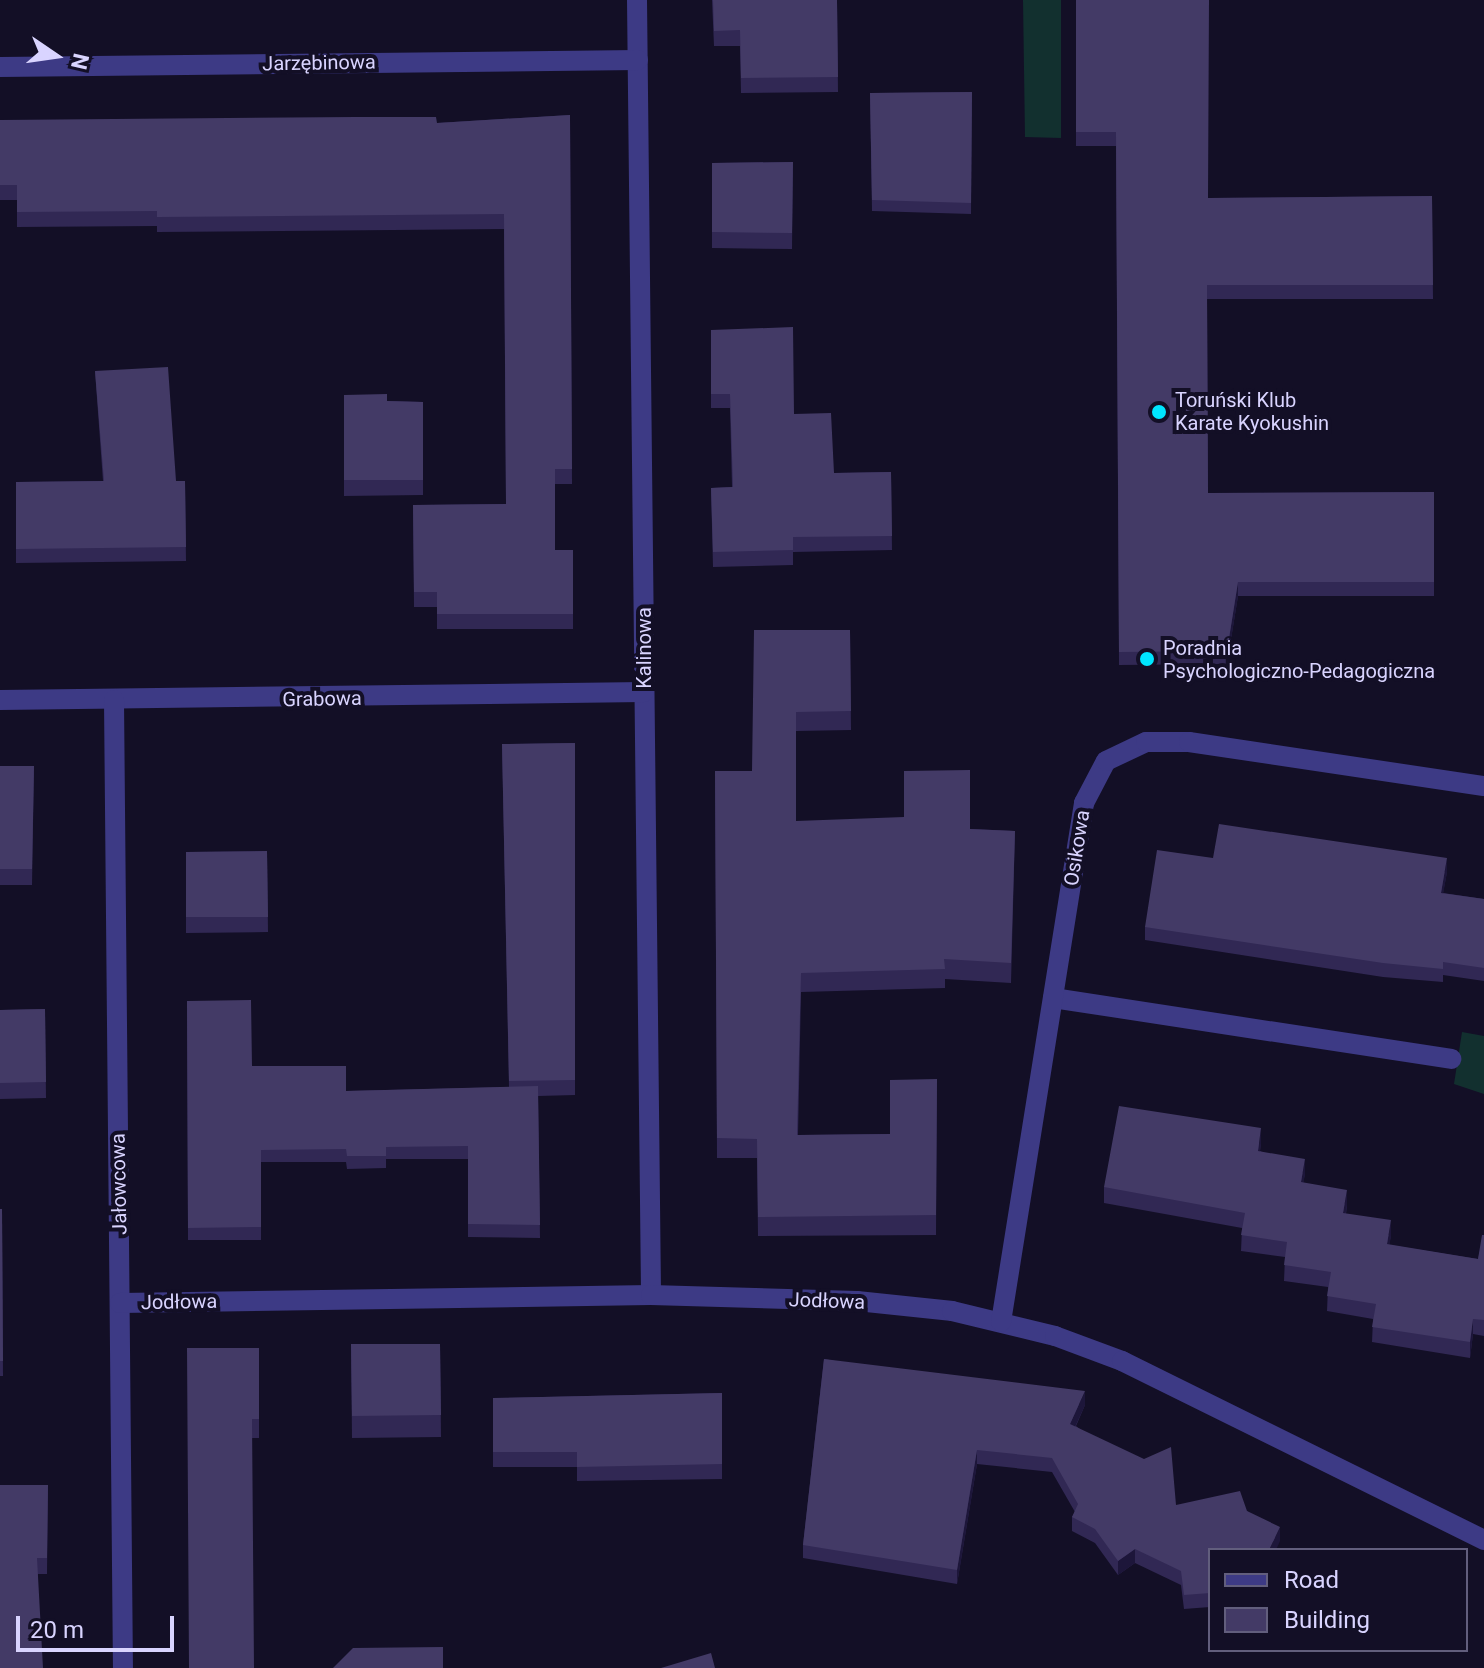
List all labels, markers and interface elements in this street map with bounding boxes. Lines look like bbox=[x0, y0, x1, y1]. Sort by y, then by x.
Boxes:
north arrow bbox=[16, 16, 96, 96]
street label: Jarzębinowa bbox=[262, 50, 376, 76]
text: N bbox=[66, 51, 94, 72]
place label: Toruński Klub Karate Kyokushin bbox=[1175, 388, 1329, 435]
marker: Toruński Klub Karate Kyokushin bbox=[1150, 403, 1168, 421]
street label: Kalinowa bbox=[632, 607, 656, 689]
place label: Poradnia Psychologiczno-Pedagogiczna bbox=[1163, 636, 1435, 683]
marker: Poradnia Psychologiczno-Pedagogiczna bbox=[1138, 650, 1156, 668]
street label: Grabowa bbox=[282, 686, 362, 712]
street label: Osikowa bbox=[1059, 808, 1095, 888]
street label: Jałowcowa bbox=[106, 1133, 132, 1235]
street label: Jodłowa bbox=[788, 1288, 866, 1314]
street label: Jodłowa bbox=[141, 1289, 217, 1315]
legend bbox=[1208, 1548, 1468, 1652]
text: Road bbox=[1284, 1566, 1339, 1594]
scale bar bbox=[20, 1600, 178, 1650]
text: Building bbox=[1284, 1606, 1370, 1634]
text: 20 m bbox=[30, 1616, 84, 1644]

